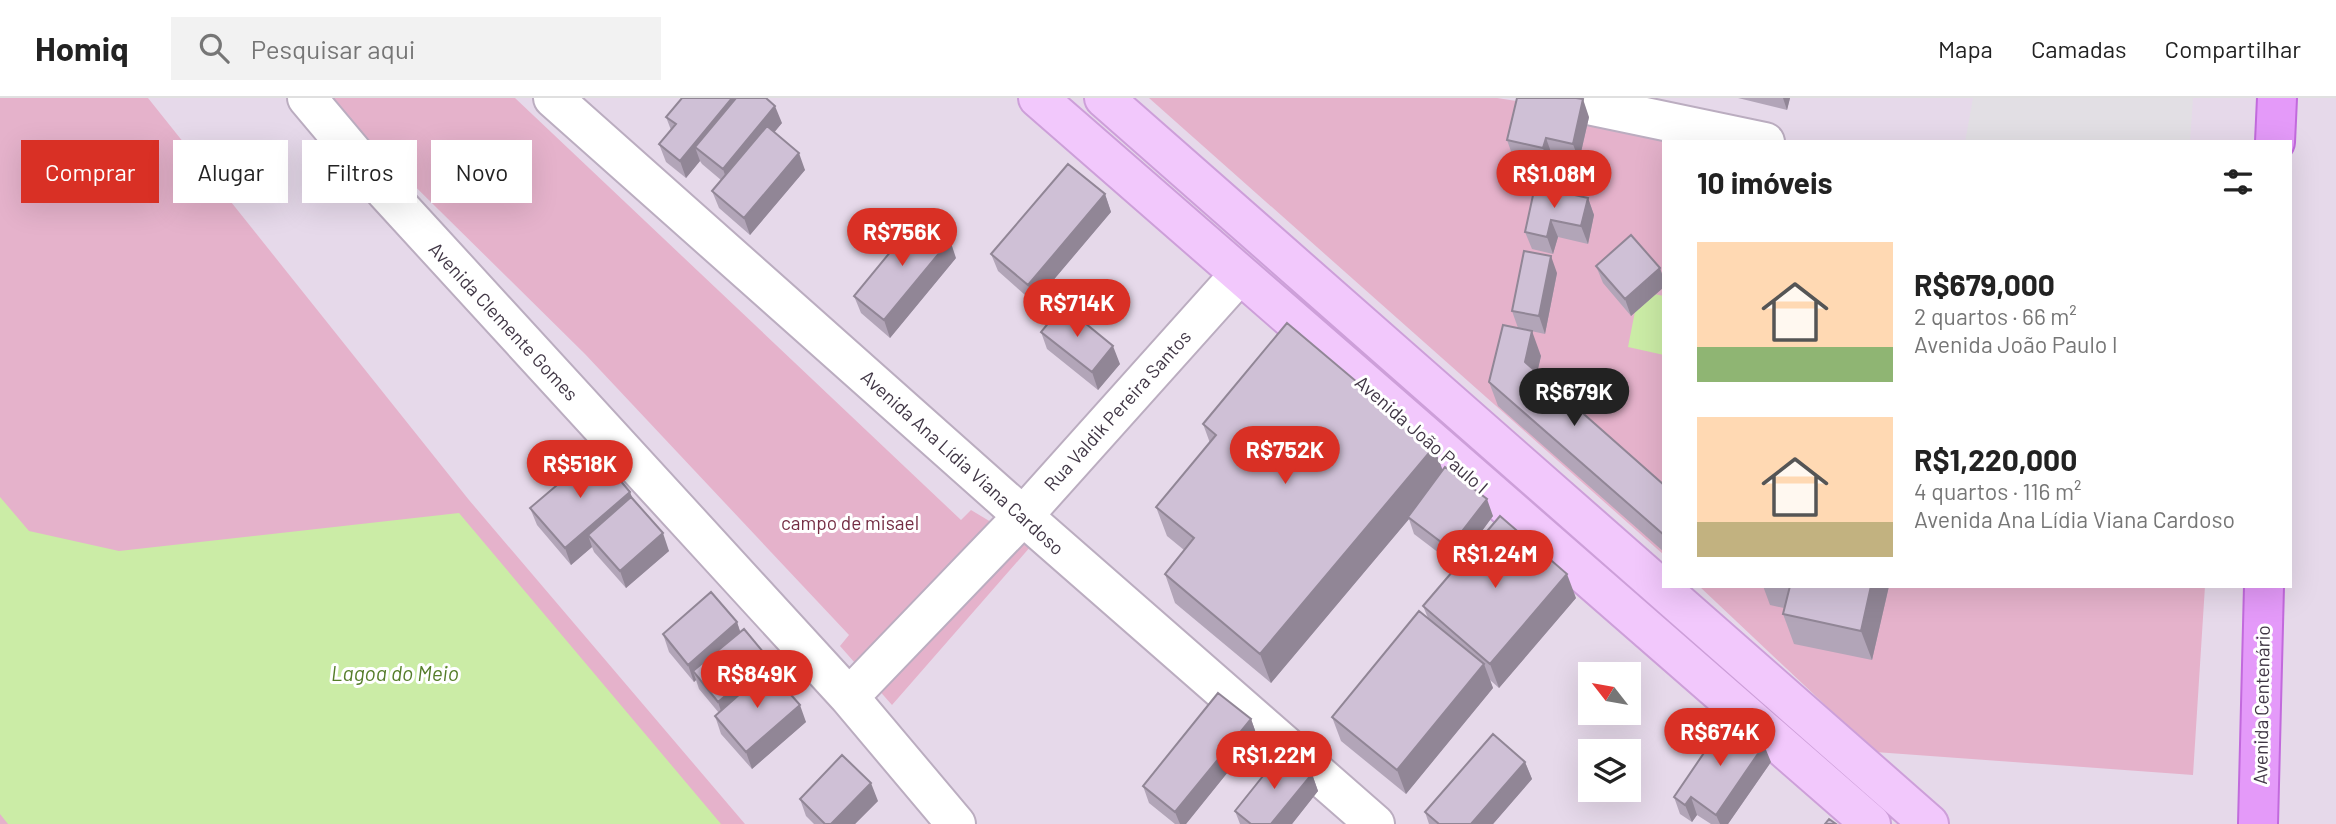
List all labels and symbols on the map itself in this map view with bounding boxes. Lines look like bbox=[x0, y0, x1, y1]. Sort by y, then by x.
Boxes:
pin: R$1.08M bbox=[1489, 150, 1619, 210]
pin: R$756K bbox=[845, 208, 959, 268]
street label: Avenida Clemente Gomes bbox=[425, 237, 583, 405]
pin: R$714K bbox=[1020, 280, 1134, 339]
street label: Rua Valdik Pereira Santos bbox=[1039, 325, 1195, 495]
street label: Avenida Ana Lídia Viana Cardoso bbox=[857, 365, 1069, 559]
pin: R$679K bbox=[1517, 368, 1631, 428]
street label: Avenida João Paulo I bbox=[1351, 370, 1493, 498]
pin: R$752K bbox=[1228, 426, 1342, 486]
pin: R$518K bbox=[523, 440, 637, 500]
park label: campo de misael bbox=[781, 511, 919, 534]
pin: R$1.24M bbox=[1430, 531, 1560, 590]
street label: Avenida Centenário bbox=[2248, 625, 2274, 785]
pin: R$849K bbox=[700, 650, 814, 710]
water label: Lagoa do Meio bbox=[331, 660, 459, 685]
north arrow bbox=[1578, 662, 1642, 724]
pin: R$674K bbox=[1663, 708, 1777, 768]
pin: R$1.22M bbox=[1209, 732, 1339, 791]

